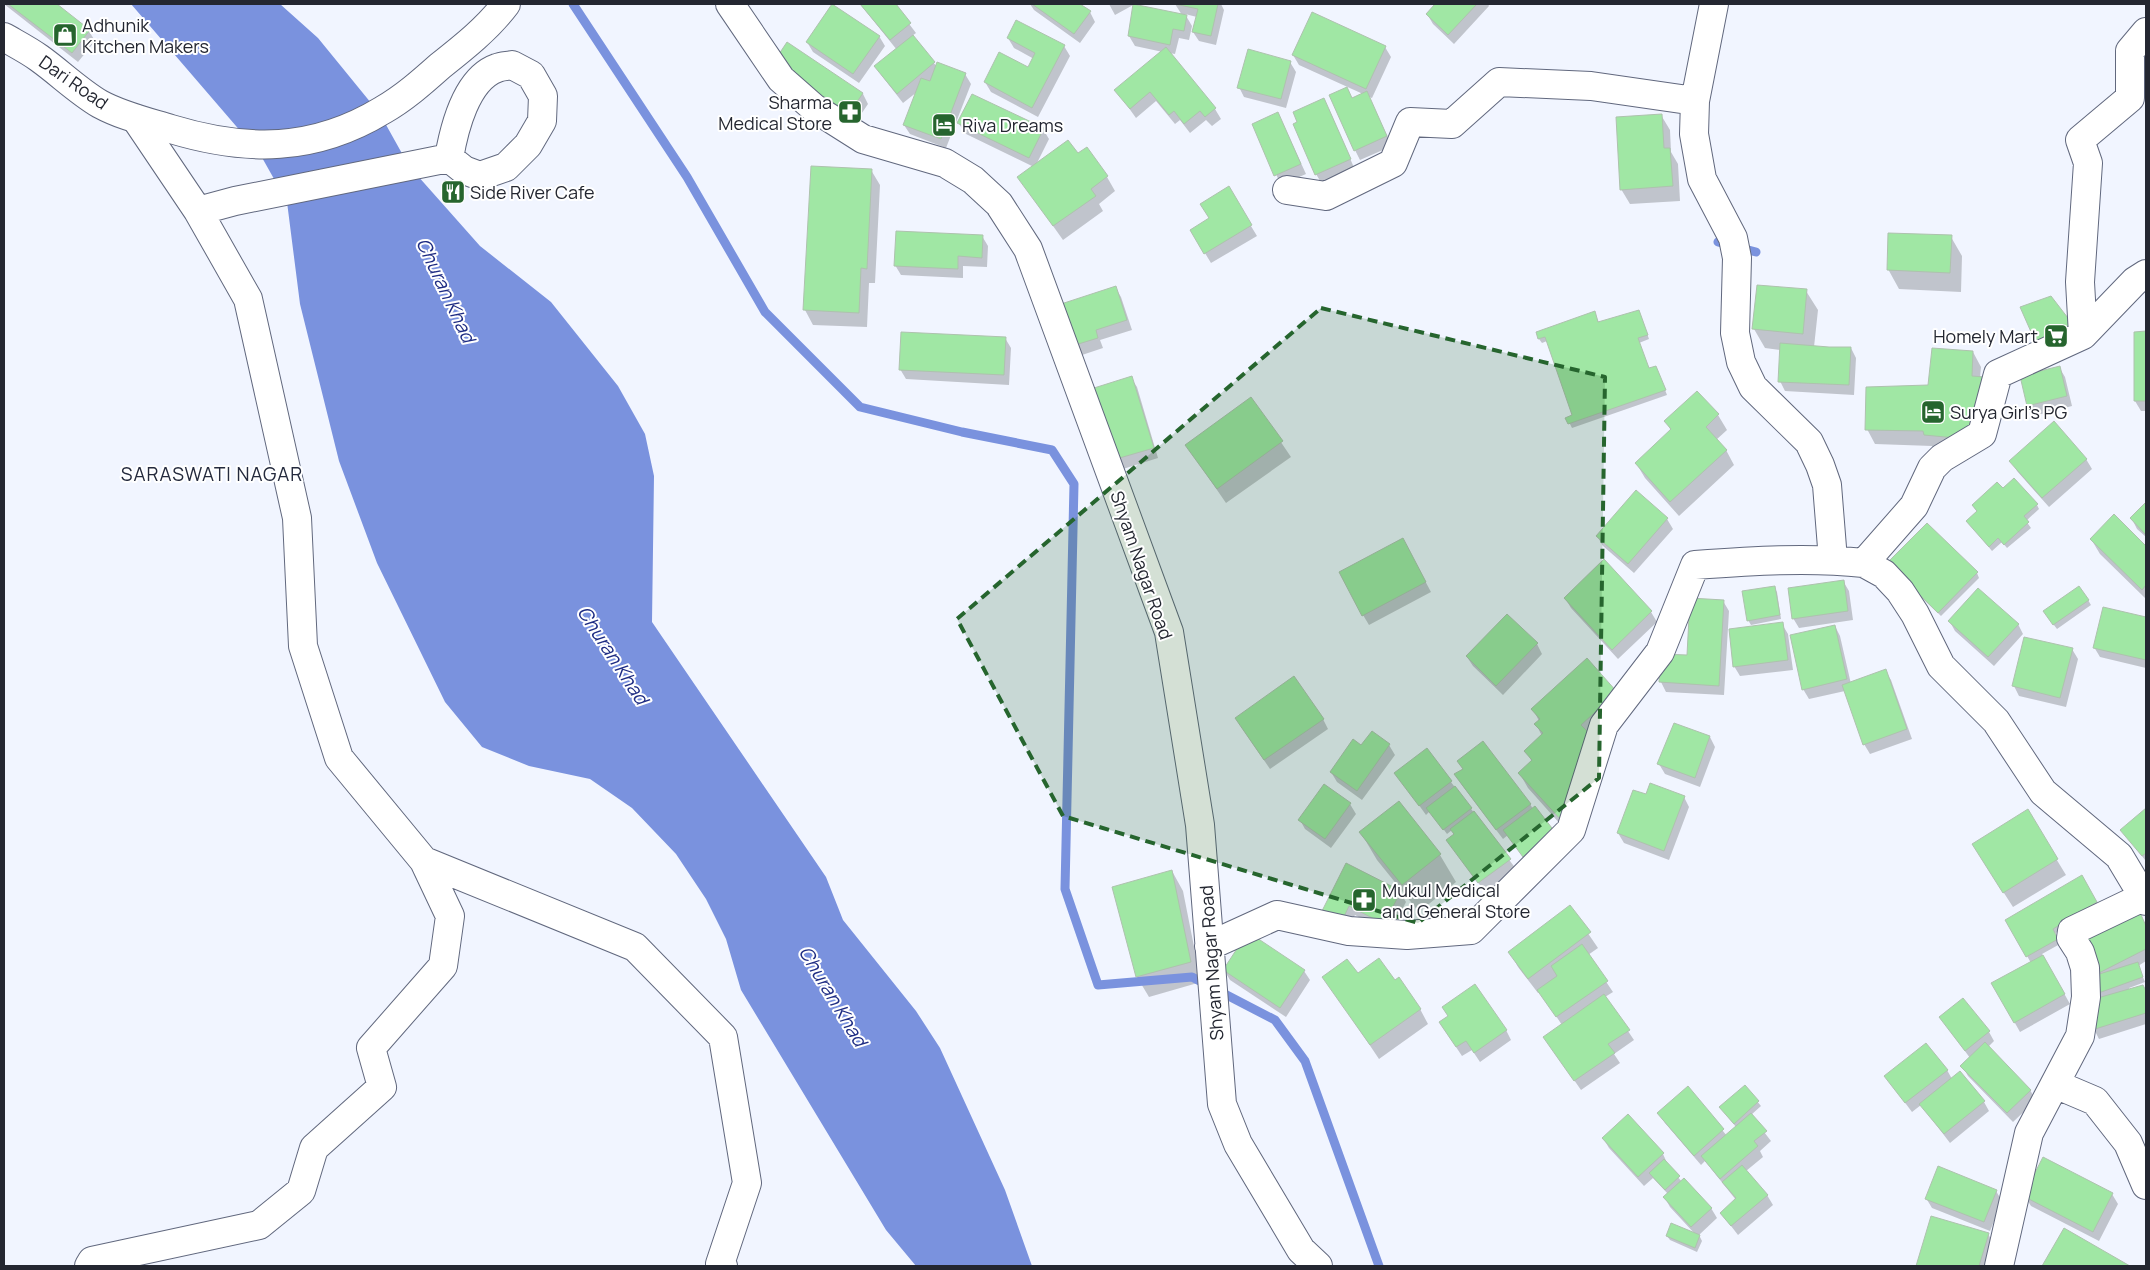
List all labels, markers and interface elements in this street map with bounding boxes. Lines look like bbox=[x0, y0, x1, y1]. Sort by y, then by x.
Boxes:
place label: Adhunik Kitchen Makers bbox=[82, 13, 209, 58]
shop icon: Adhunik Kitchen Makers bbox=[52, 22, 78, 48]
street label: Dari Road bbox=[35, 50, 113, 114]
place label: Sharma Medical Store bbox=[718, 90, 832, 135]
pharmacy icon: Sharma Medical Store bbox=[837, 99, 863, 125]
hotel icon: Riva Dreams bbox=[931, 112, 957, 138]
place label: Riva Dreams bbox=[962, 113, 1063, 137]
restaurant icon: Side River Cafe bbox=[440, 179, 466, 205]
place label: Side River Cafe bbox=[470, 180, 594, 204]
water label: Churan Khad bbox=[410, 233, 483, 349]
supermarket icon: Homely Mart bbox=[2043, 323, 2069, 349]
place label: Homely Mart bbox=[1933, 324, 2038, 348]
hotel icon: Surya Girl's PG bbox=[1920, 399, 1946, 425]
place label: Surya Girl's PG bbox=[1950, 400, 2067, 424]
district label: SARASWATI NAGAR bbox=[121, 461, 303, 487]
street label: Shyam Nagar Road bbox=[1105, 488, 1179, 642]
water label: Churan Khad bbox=[571, 601, 656, 712]
place label: Mukul Medical and General Store bbox=[1382, 878, 1530, 923]
street label: Shyam Nagar Road bbox=[1194, 885, 1228, 1041]
pharmacy icon: Mukul Medical and General Store bbox=[1351, 887, 1377, 913]
water label: Churan Khad bbox=[793, 941, 875, 1053]

